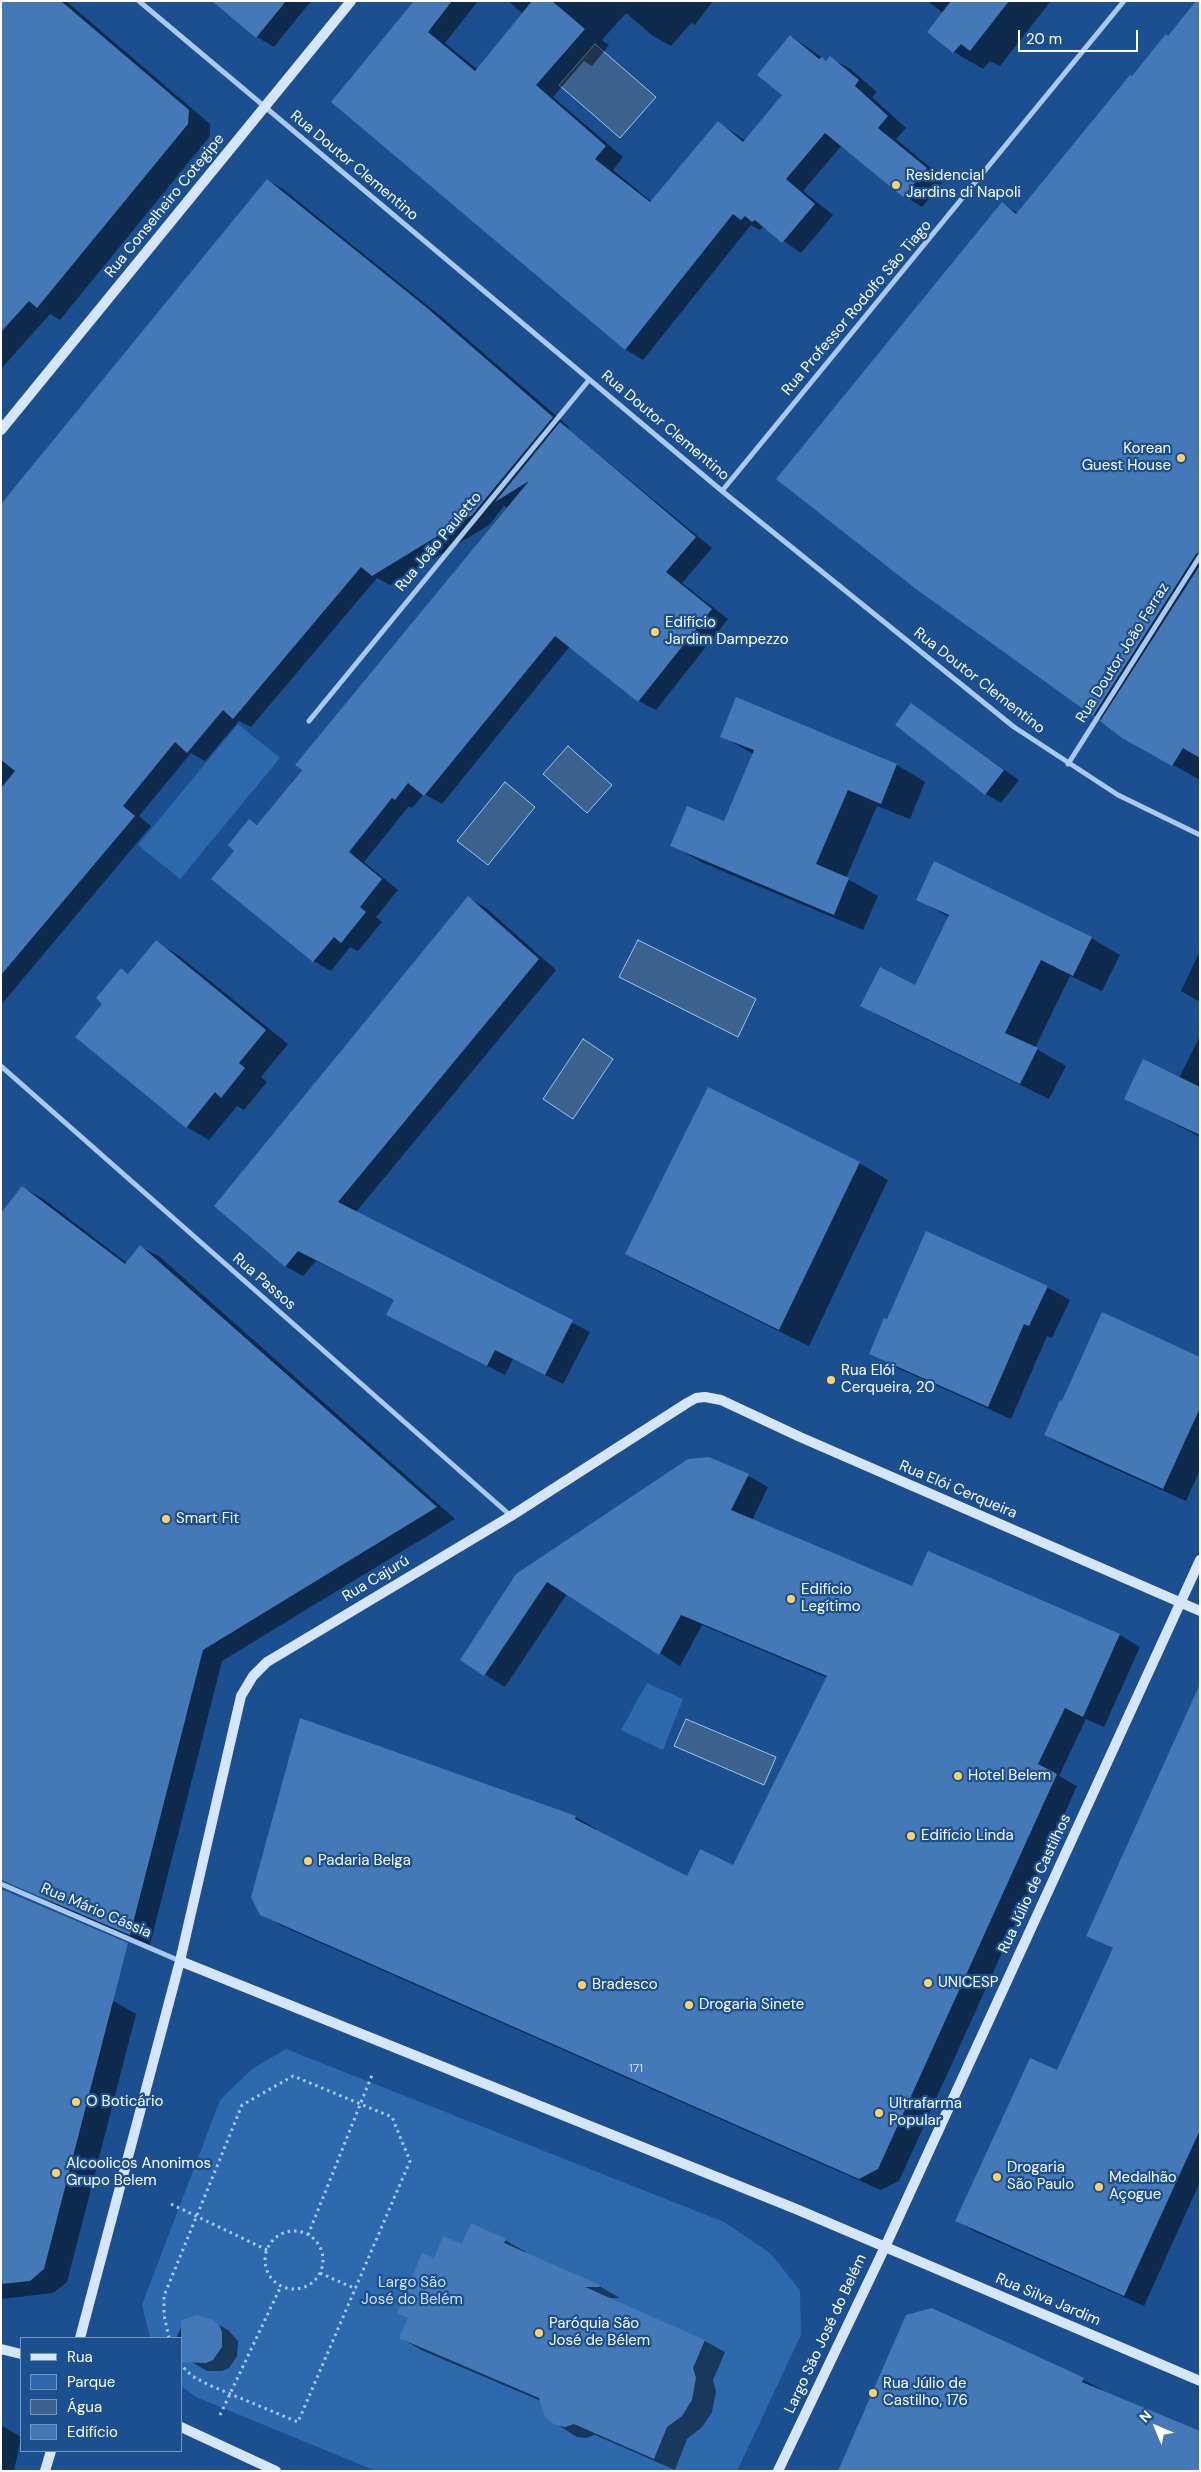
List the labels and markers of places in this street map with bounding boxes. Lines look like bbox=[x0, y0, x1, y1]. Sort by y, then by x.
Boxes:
place label: Residencial Jardins di Napoli bbox=[906, 167, 1021, 202]
marker: Residencial Jardins di Napoli bbox=[890, 179, 902, 191]
place label: Korean Guest House bbox=[1082, 440, 1171, 475]
marker: Korean Guest House bbox=[1175, 452, 1187, 464]
place label: Edifício Jardim Dampezzo bbox=[665, 614, 789, 649]
marker: Edifício Jardim Dampezzo bbox=[649, 626, 661, 638]
place label: Rua Elói Cerqueira, 20 bbox=[841, 1362, 935, 1397]
marker: Rua Elói Cerqueira, 20 bbox=[825, 1374, 837, 1386]
place label: Smart Fit bbox=[176, 1510, 239, 1528]
marker: Smart Fit bbox=[160, 1513, 172, 1525]
place label: Edifício Legítimo bbox=[801, 1581, 861, 1616]
marker: Edifício Legítimo bbox=[785, 1593, 797, 1605]
place label: Hotel Belem bbox=[968, 1767, 1051, 1785]
marker: Hotel Belem bbox=[952, 1770, 964, 1782]
place label: Edifício Linda bbox=[921, 1827, 1014, 1845]
marker: Edifício Linda bbox=[905, 1830, 917, 1842]
place label: Padaria Belga bbox=[318, 1852, 411, 1870]
marker: Padaria Belga bbox=[302, 1855, 314, 1867]
place label: UNICESP bbox=[938, 1974, 998, 1992]
place label: Bradesco bbox=[592, 1976, 658, 1994]
marker: UNICESP bbox=[922, 1977, 934, 1989]
marker: Bradesco bbox=[576, 1979, 588, 1991]
place label: Drogaria Sinete bbox=[699, 1996, 804, 2014]
marker: Drogaria Sinete bbox=[683, 1999, 695, 2011]
place label: O Boticário bbox=[86, 2093, 164, 2111]
place label: Ultrafarma Popular bbox=[889, 2095, 962, 2130]
marker: O Boticário bbox=[70, 2096, 82, 2108]
marker: Ultrafarma Popular bbox=[873, 2107, 885, 2119]
place label: Alcoolicos Anonimos Grupo Belem bbox=[66, 2155, 211, 2190]
place label: Drogaria São Paulo bbox=[1007, 2159, 1074, 2194]
marker: Alcoolicos Anonimos Grupo Belem bbox=[50, 2167, 62, 2179]
place label: Medalhão Açogue bbox=[1109, 2169, 1177, 2204]
marker: Drogaria São Paulo bbox=[991, 2171, 1003, 2183]
marker: Medalhão Açogue bbox=[1093, 2181, 1105, 2193]
place label: Paróquia São José de Bélem bbox=[549, 2315, 650, 2350]
marker: Paróquia São José de Bélem bbox=[533, 2327, 545, 2339]
place label: Rua Júlio de Castilho, 176 bbox=[883, 2375, 968, 2410]
marker: Rua Júlio de Castilho, 176 bbox=[867, 2387, 879, 2399]

